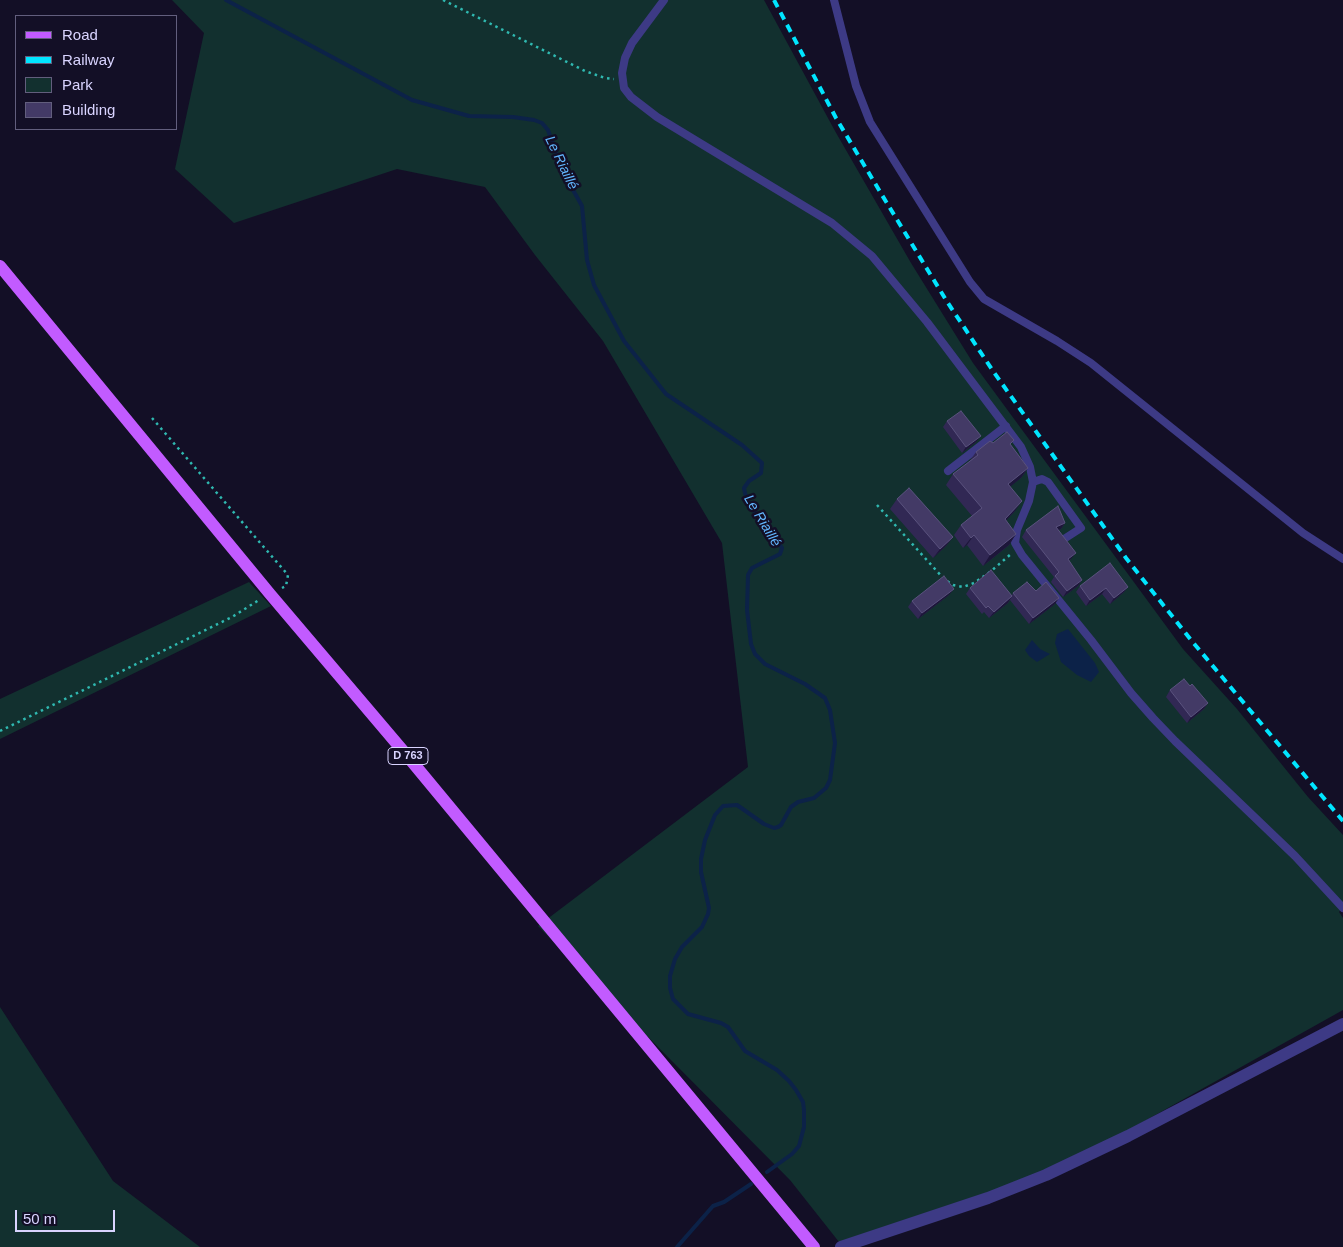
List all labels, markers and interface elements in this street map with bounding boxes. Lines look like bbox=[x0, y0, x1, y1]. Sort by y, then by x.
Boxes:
legend bbox=[15, 15, 178, 130]
text: Road bbox=[62, 26, 98, 43]
text: Railway bbox=[62, 51, 115, 68]
text: Park bbox=[62, 76, 93, 93]
text: Building bbox=[62, 101, 115, 118]
water label: Le Riaillé bbox=[541, 133, 581, 193]
water label: Le Riaillé bbox=[740, 492, 784, 550]
road number: D 763 bbox=[388, 748, 428, 764]
scale bar bbox=[18, 1200, 118, 1232]
text: 50 m bbox=[23, 1210, 56, 1227]

